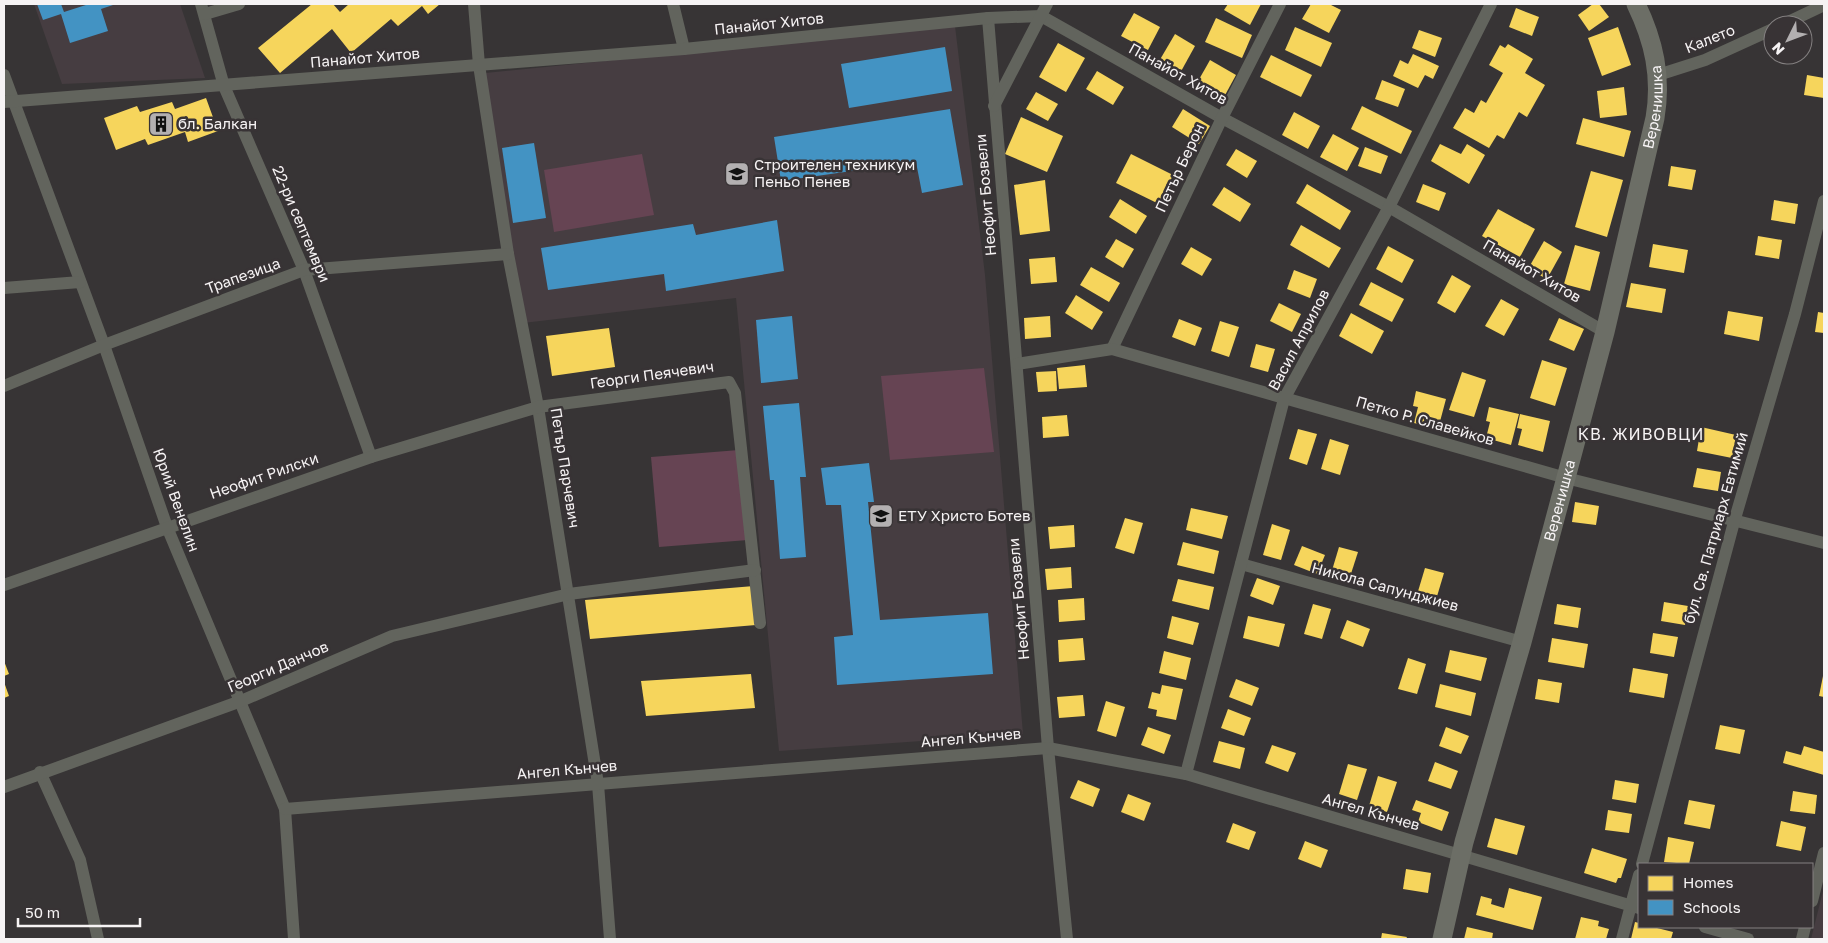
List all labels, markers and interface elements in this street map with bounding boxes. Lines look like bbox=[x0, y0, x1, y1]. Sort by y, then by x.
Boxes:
street label: Панайот Хитов bbox=[713, 8, 825, 38]
north arrow bbox=[1763, 15, 1813, 65]
street label: Калето bbox=[1682, 20, 1737, 56]
street label: Панайот Хитов bbox=[1126, 39, 1231, 108]
text: N bbox=[1768, 39, 1788, 59]
street label: Панайот Хитов bbox=[309, 43, 421, 71]
street label: Веренишка bbox=[1638, 65, 1666, 150]
building icon: бл. Балкан bbox=[148, 111, 174, 137]
place label: бл. Балкан bbox=[178, 114, 257, 132]
street label: Петър Берон bbox=[1151, 120, 1207, 215]
street label: Неофит Бозвели bbox=[971, 133, 999, 257]
place label: Строителен техникум Пеньо Пенев bbox=[754, 155, 915, 190]
school or university icon: Строителен техникум Пеньо Пенев bbox=[724, 161, 750, 187]
street label: 22-ри септември bbox=[269, 163, 335, 284]
street label: Панайот Хитов bbox=[1480, 235, 1585, 305]
street label: Трапезица bbox=[203, 253, 283, 297]
street label: Васил Априлов bbox=[1264, 286, 1332, 393]
street label: Георги Пеячевич bbox=[589, 356, 715, 392]
street label: Петко Р. Славейков bbox=[1354, 392, 1497, 448]
street label: Петър Парчевич bbox=[548, 406, 584, 529]
district label: КВ. ЖИВОВЦИ bbox=[1578, 424, 1704, 444]
street label: бул. Св. Патриарх Евтимий bbox=[1679, 430, 1751, 626]
street label: Юрий Венелин bbox=[150, 445, 204, 554]
street label: Неофит Рилски bbox=[207, 448, 321, 502]
street label: Веренишка bbox=[1539, 457, 1578, 543]
school or university icon: ЕТУ Христо Ботев bbox=[868, 503, 894, 529]
place label: ЕТУ Христо Ботев bbox=[898, 506, 1030, 524]
street label: Неофит Бозвели bbox=[1004, 537, 1032, 661]
street label: Никола Сапунджиев bbox=[1310, 558, 1461, 614]
street label: Георги Данчов bbox=[224, 637, 331, 695]
street label: Ангел Кънчев bbox=[920, 724, 1022, 750]
street label: Ангел Кънчев bbox=[516, 756, 618, 782]
street label: Ангел Кънчев bbox=[1320, 789, 1422, 834]
legend bbox=[1638, 863, 1813, 928]
text: Homes bbox=[1683, 873, 1733, 891]
scale bar bbox=[18, 896, 140, 928]
text: Schools bbox=[1683, 898, 1741, 916]
text: 50 m bbox=[25, 903, 60, 921]

